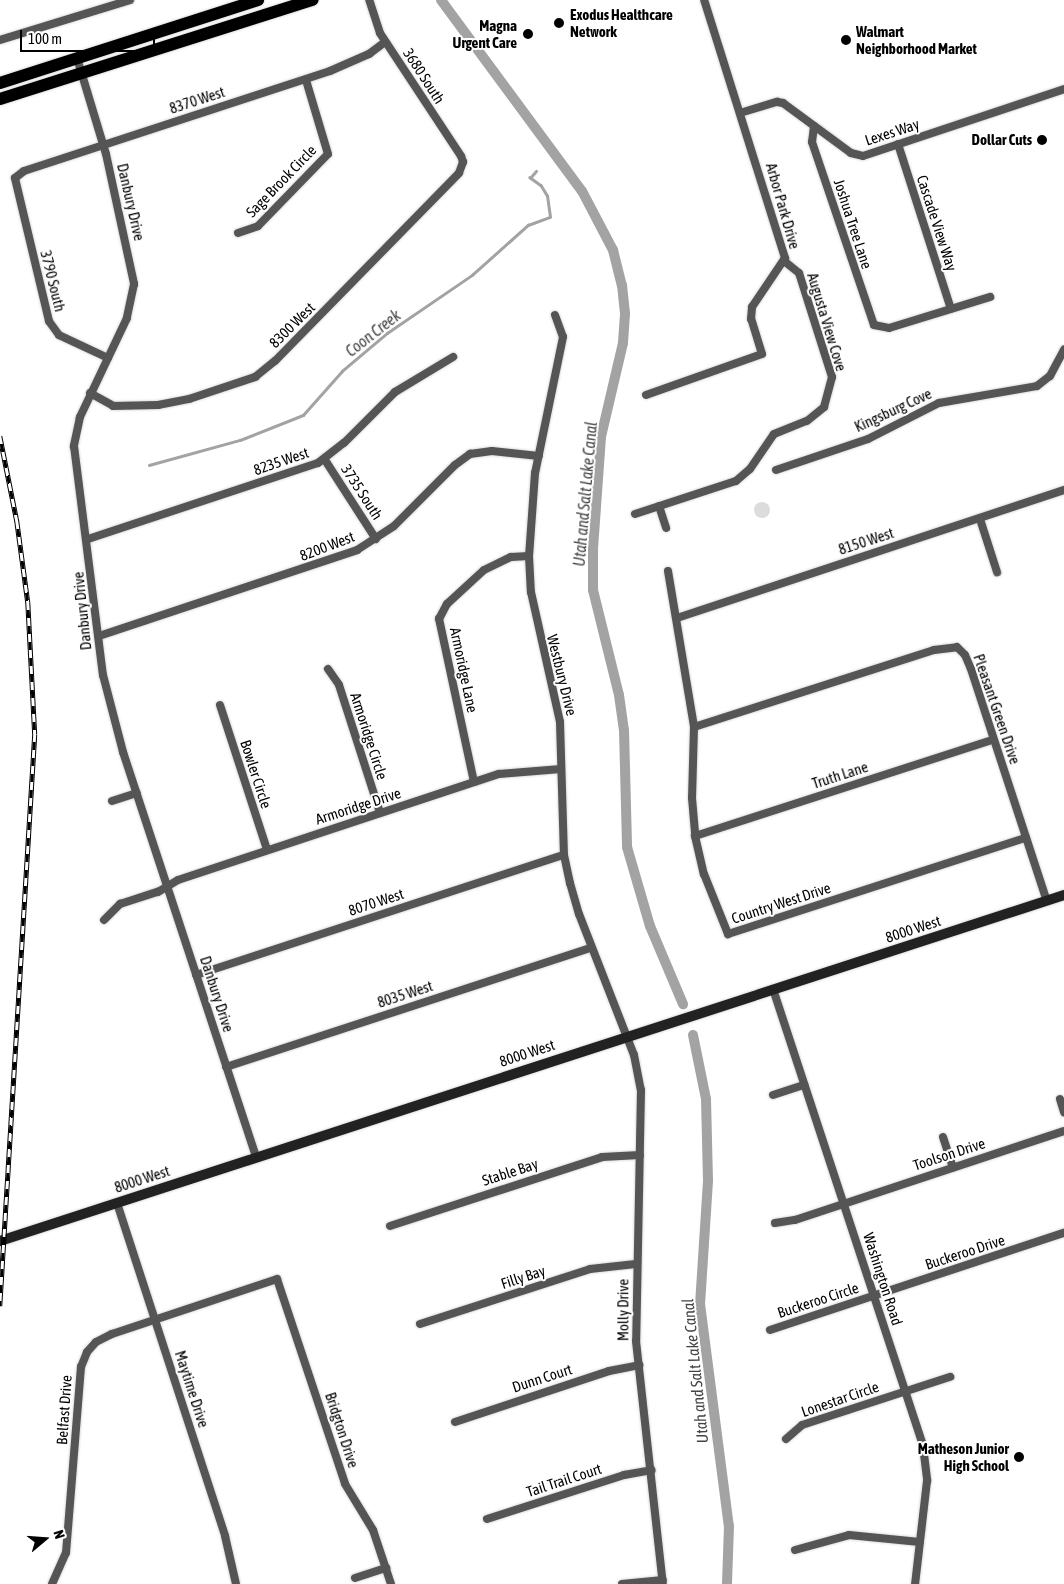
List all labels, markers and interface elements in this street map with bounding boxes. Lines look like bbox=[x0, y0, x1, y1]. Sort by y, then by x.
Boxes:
place label: Exodus Healthcare Network bbox=[570, 5, 673, 40]
place label: Magna Urgent Care bbox=[453, 16, 517, 51]
marker: Exodus Healthcare Network bbox=[552, 16, 566, 30]
scale bar bbox=[22, 20, 158, 52]
place label: Walmart Neighborhood Market bbox=[856, 22, 977, 57]
marker: Magna Urgent Care bbox=[521, 27, 535, 41]
text: 100 m bbox=[28, 30, 62, 47]
marker: Walmart Neighborhood Market bbox=[840, 34, 852, 46]
street label: 3680 South bbox=[399, 45, 449, 107]
street label: 8370 West bbox=[167, 83, 227, 117]
street label: Lexes Way bbox=[863, 115, 921, 149]
place label: Dollar Cuts bbox=[972, 131, 1032, 149]
marker: Dollar Cuts bbox=[1036, 134, 1048, 146]
street label: Sage Brook Circle bbox=[242, 141, 320, 221]
street label: Arbor Park Drive bbox=[762, 161, 804, 251]
street label: Danbury Drive bbox=[113, 162, 149, 242]
street label: Cascade View Way bbox=[913, 173, 961, 273]
street label: Joshua Tree Lane bbox=[830, 177, 876, 271]
street label: 3790 South bbox=[37, 249, 69, 313]
street label: Augusta View Cove bbox=[803, 271, 851, 373]
street label: 8300 West bbox=[265, 298, 319, 352]
water label: Coon Creek bbox=[342, 305, 404, 361]
street label: Kingsburg Cove bbox=[852, 384, 934, 436]
water label: Utah and Salt Lake Canal bbox=[569, 421, 601, 567]
street label: 8235 West bbox=[251, 443, 311, 479]
street label: 3735 South bbox=[337, 461, 387, 523]
street label: 8150 West bbox=[836, 524, 896, 558]
street label: 8200 West bbox=[297, 527, 357, 565]
street label: Danbury Drive bbox=[69, 571, 95, 651]
street label: Armoridge Lane bbox=[446, 626, 482, 714]
street label: Westbury Drive bbox=[543, 633, 581, 717]
street label: Pleasant Green Drive bbox=[970, 652, 1024, 766]
street label: Armoridge Circle bbox=[346, 690, 392, 782]
street label: Bowler Circle bbox=[236, 738, 276, 810]
street label: Truth Lane bbox=[810, 757, 870, 793]
street label: Armoridge Drive bbox=[313, 784, 403, 828]
street label: Country West Drive bbox=[729, 878, 833, 928]
street label: 8070 West bbox=[346, 885, 406, 919]
street label: 8000 West bbox=[883, 912, 943, 946]
street label: Danbury Drive bbox=[196, 954, 238, 1034]
street label: 8035 West bbox=[375, 977, 435, 1011]
street label: 8000 West bbox=[497, 1036, 557, 1070]
street label: Toolson Drive bbox=[911, 1134, 987, 1174]
street label: Stable Bay bbox=[480, 1155, 540, 1189]
street label: 8000 West bbox=[112, 1162, 172, 1196]
street label: Washington Road bbox=[860, 1230, 906, 1328]
street label: Buckeroo Drive bbox=[923, 1231, 1007, 1273]
street label: Filly Bay bbox=[498, 1261, 548, 1293]
street label: Buckeroo Circle bbox=[775, 1278, 861, 1322]
street label: Molly Drive bbox=[614, 1279, 632, 1341]
water label: Utah and Salt Lake Canal bbox=[678, 1298, 712, 1444]
street label: Maytime Drive bbox=[171, 1348, 213, 1430]
street label: Dunn Court bbox=[510, 1360, 574, 1396]
street label: Belfast Drive bbox=[53, 1375, 75, 1445]
street label: Lonestar Circle bbox=[799, 1377, 881, 1421]
street label: Bridgton Drive bbox=[321, 1390, 363, 1470]
place label: Matheson Junior High School bbox=[918, 1439, 1009, 1474]
marker: Matheson Junior High School bbox=[1013, 1451, 1025, 1463]
street label: Tail Trail Court bbox=[524, 1459, 604, 1501]
north arrow bbox=[20, 1514, 70, 1564]
text: N bbox=[50, 1528, 68, 1541]

